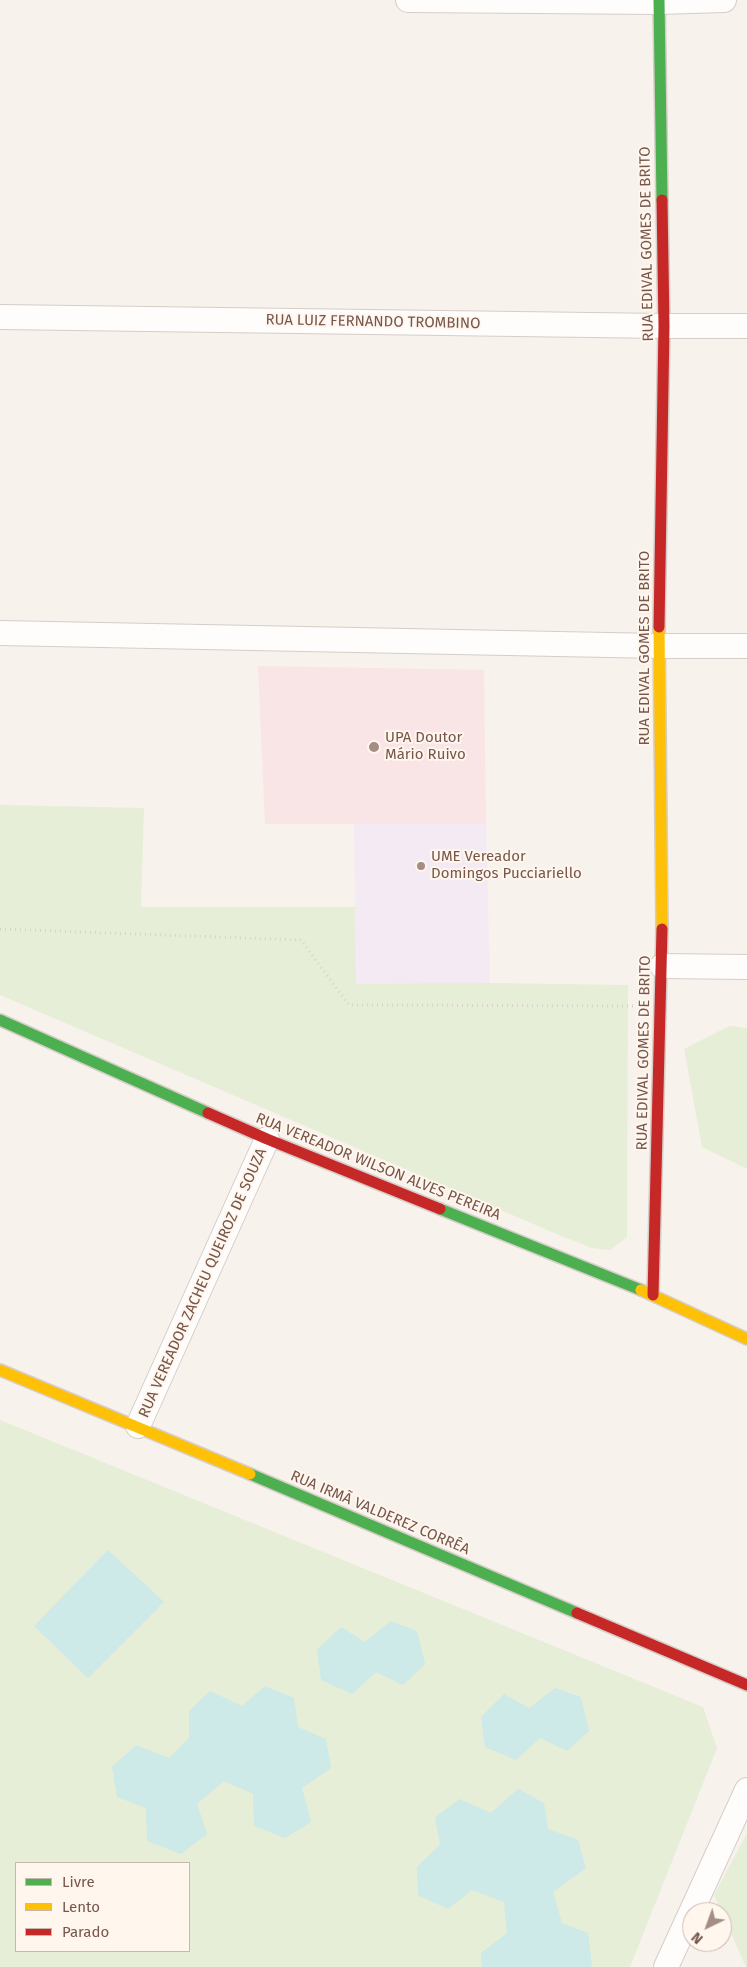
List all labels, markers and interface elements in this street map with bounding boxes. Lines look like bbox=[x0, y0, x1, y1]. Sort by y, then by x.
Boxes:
street label: RUA EDIVAL GOMES DE BRITO bbox=[636, 146, 658, 342]
street label: RUA LUIZ FERNANDO TROMBINO bbox=[265, 311, 481, 333]
street label: RUA EDIVAL GOMES DE BRITO bbox=[636, 551, 654, 745]
place label: UPA Doutor Mário Ruivo bbox=[385, 729, 466, 764]
marker: UPA Doutor Mário Ruivo bbox=[367, 740, 381, 754]
place label: UME Vereador Domingos Pucciariello bbox=[431, 848, 582, 883]
marker: UME Vereador Domingos Pucciariello bbox=[415, 860, 427, 872]
street label: RUA EDIVAL GOMES DE BRITO bbox=[633, 955, 655, 1151]
street label: RUA VEREADOR WILSON ALVES PEREIRA bbox=[253, 1109, 503, 1225]
street label: RUA VEREADOR ZACHEU QUEIROZ DE SOUZA bbox=[135, 1145, 271, 1421]
street label: RUA IRMÃ VALDEREZ CORRÊA bbox=[288, 1467, 472, 1559]
legend bbox=[15, 1862, 190, 1952]
text: Livre bbox=[62, 1873, 95, 1891]
text: Lento bbox=[62, 1898, 100, 1916]
north arrow bbox=[682, 1902, 732, 1952]
text: Parado bbox=[62, 1923, 109, 1941]
text: N bbox=[688, 1928, 706, 1947]

